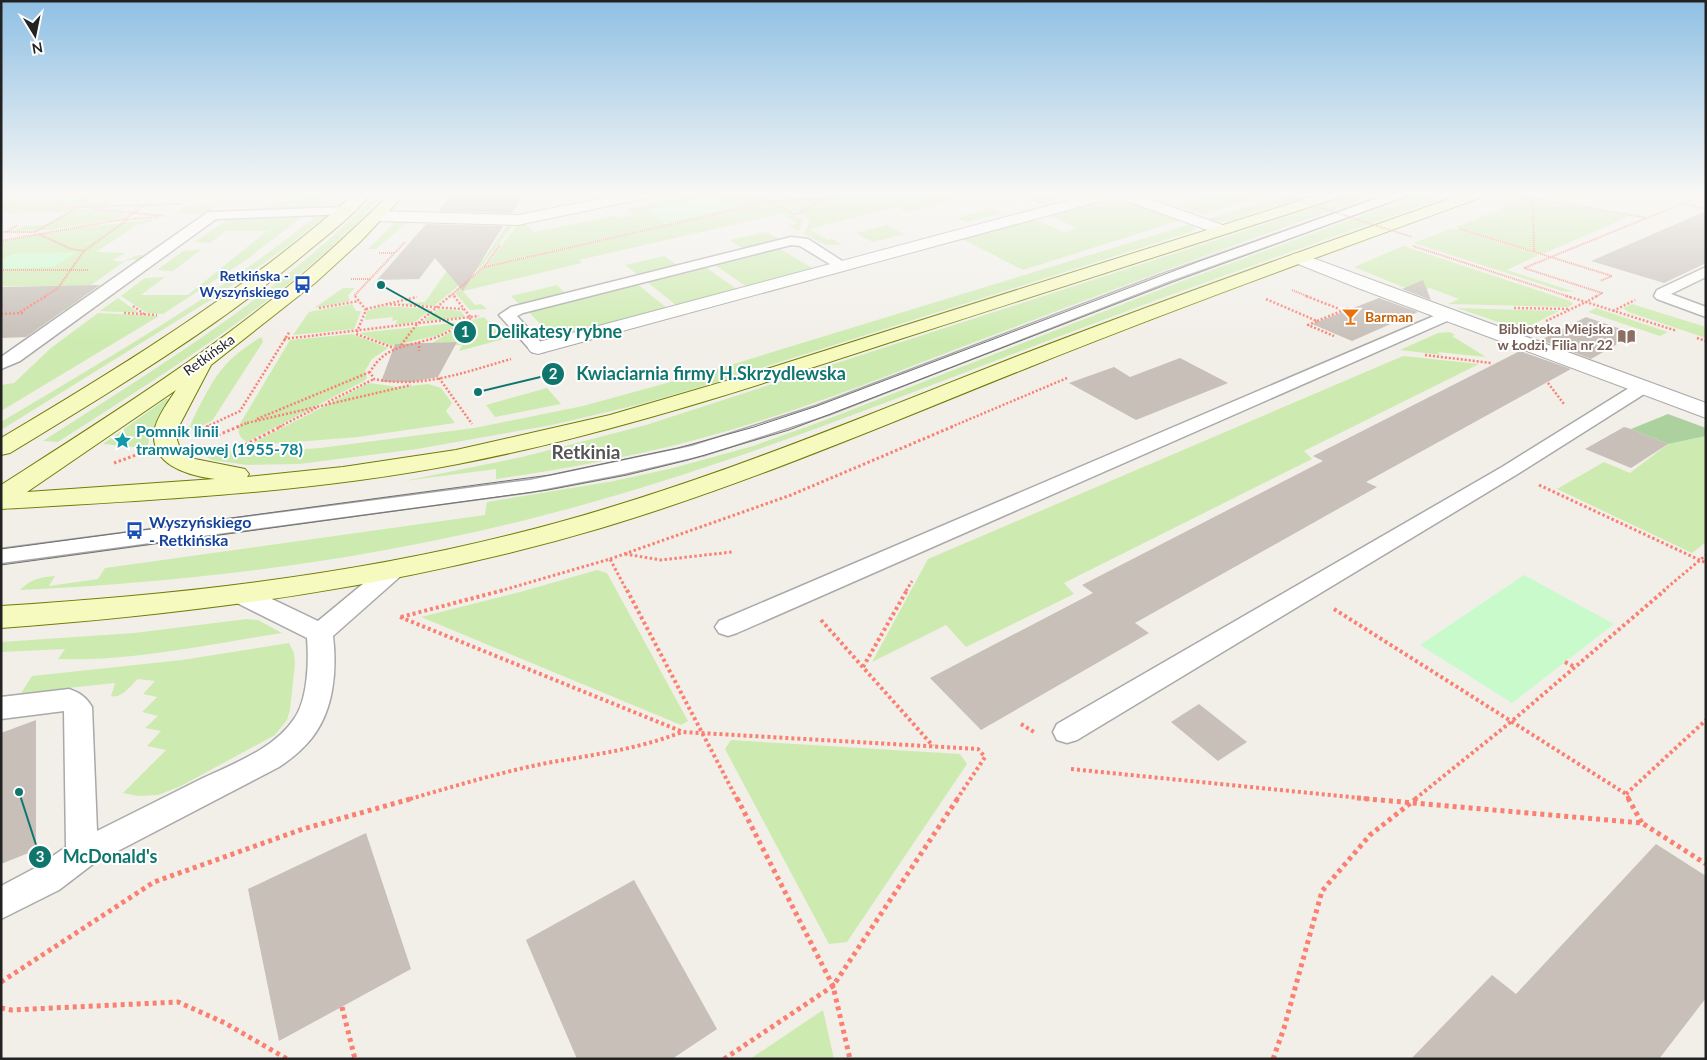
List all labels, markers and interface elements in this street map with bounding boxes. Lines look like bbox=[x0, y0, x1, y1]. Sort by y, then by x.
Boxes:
north arrow bbox=[10, 10, 60, 60]
text: N bbox=[31, 39, 44, 58]
place label: Retkińska - Wyszyńskiego bbox=[199, 267, 289, 300]
bus stop icon: Retkińska - Wyszyńskiego bbox=[293, 274, 313, 294]
bar icon: Barman bbox=[1341, 307, 1361, 327]
place label: Barman bbox=[1365, 308, 1413, 325]
callout: Delikatesy rybne bbox=[452, 316, 632, 349]
text: Delikatesy rybne bbox=[488, 320, 623, 342]
place label: Biblioteka Miejska w Łodzi, Filia nr 22 bbox=[1498, 320, 1613, 353]
text: 1 bbox=[461, 322, 469, 340]
library icon: Biblioteka Miejska w Łodzi, Filia nr 22 bbox=[1617, 327, 1637, 347]
street label: Retkińska bbox=[180, 330, 238, 379]
callout: Kwiaciarnia firmy H.Skrzydlewska bbox=[541, 357, 856, 390]
text: Kwiaciarnia firmy H.Skrzydlewska bbox=[576, 362, 846, 384]
text: 2 bbox=[549, 364, 558, 382]
place label: Pomnik linii tramwajowej (1955-78) bbox=[136, 421, 303, 458]
place icon: Pomnik linii tramwajowej (1955-78) bbox=[112, 430, 132, 450]
district label: Retkinia bbox=[552, 440, 620, 463]
place label: Wyszyńskiego - Retkińska bbox=[149, 512, 251, 549]
bus stop icon: Wyszyńskiego - Retkińska bbox=[125, 521, 145, 541]
callout: McDonald's bbox=[27, 840, 167, 873]
text: McDonald's bbox=[63, 845, 157, 867]
text: 3 bbox=[36, 847, 44, 865]

